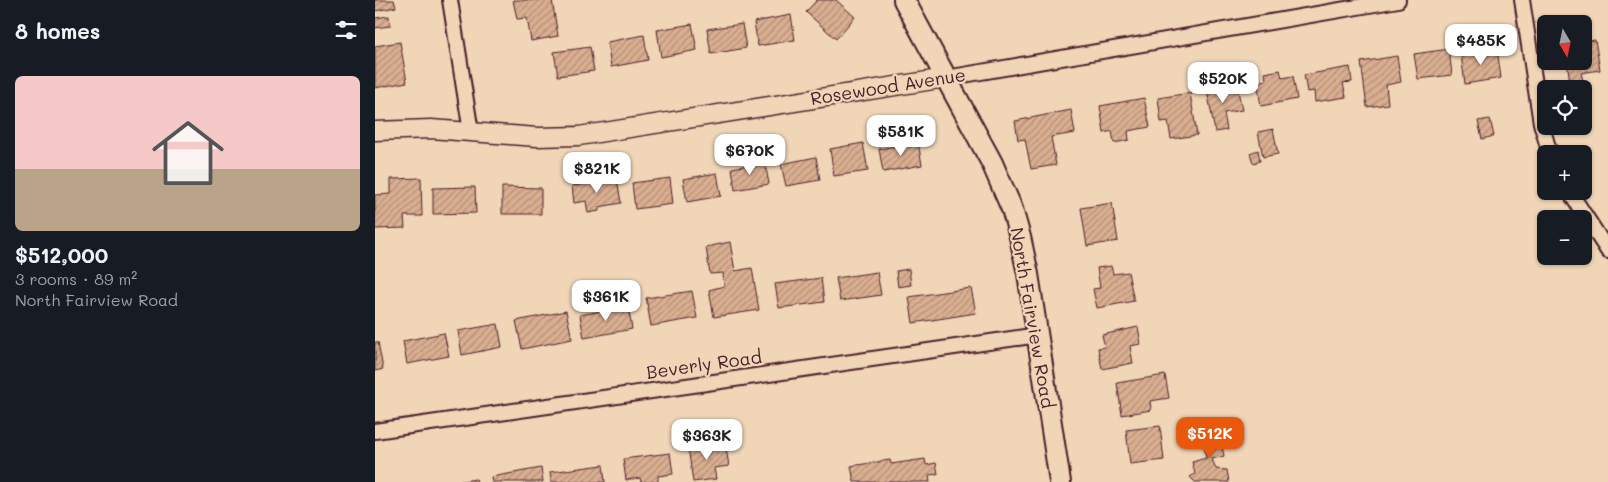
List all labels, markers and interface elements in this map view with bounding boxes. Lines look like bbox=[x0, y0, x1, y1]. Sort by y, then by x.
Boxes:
north arrow bbox=[1537, 15, 1593, 70]
map controls bbox=[1537, 15, 1592, 265]
icon: filters bbox=[332, 16, 360, 44]
text: 8 homes bbox=[15, 17, 100, 44]
pin: $485K bbox=[1446, 23, 1516, 66]
text: $485K bbox=[1456, 29, 1506, 50]
street label: Rosewood Avenue bbox=[808, 62, 967, 110]
pin: $520K bbox=[1188, 62, 1258, 104]
text: $520K bbox=[1199, 67, 1248, 88]
button: locate bbox=[1537, 80, 1592, 135]
icon: home bbox=[143, 108, 233, 198]
pin: $581K bbox=[866, 114, 936, 157]
text: $581K bbox=[878, 120, 924, 141]
pin: $670K bbox=[715, 134, 785, 176]
text: $670K bbox=[725, 139, 775, 160]
button: + bbox=[1537, 145, 1592, 200]
pin: $821K bbox=[562, 152, 632, 194]
text: $821K bbox=[574, 157, 620, 178]
button: − bbox=[1537, 210, 1592, 265]
street label: North Fairview Road bbox=[1005, 225, 1061, 410]
text: $512,000 bbox=[15, 241, 108, 268]
text: 3 rooms · 89 m² bbox=[15, 268, 137, 289]
pin: $361K bbox=[571, 280, 641, 322]
text: $361K bbox=[583, 285, 629, 306]
text: North Fairview Road bbox=[15, 289, 178, 310]
street label: Beverly Road bbox=[644, 344, 763, 384]
pin: $512K bbox=[1175, 416, 1245, 459]
pin: $363K bbox=[672, 418, 742, 461]
text: $512K bbox=[1187, 422, 1233, 443]
text: $363K bbox=[682, 424, 732, 445]

